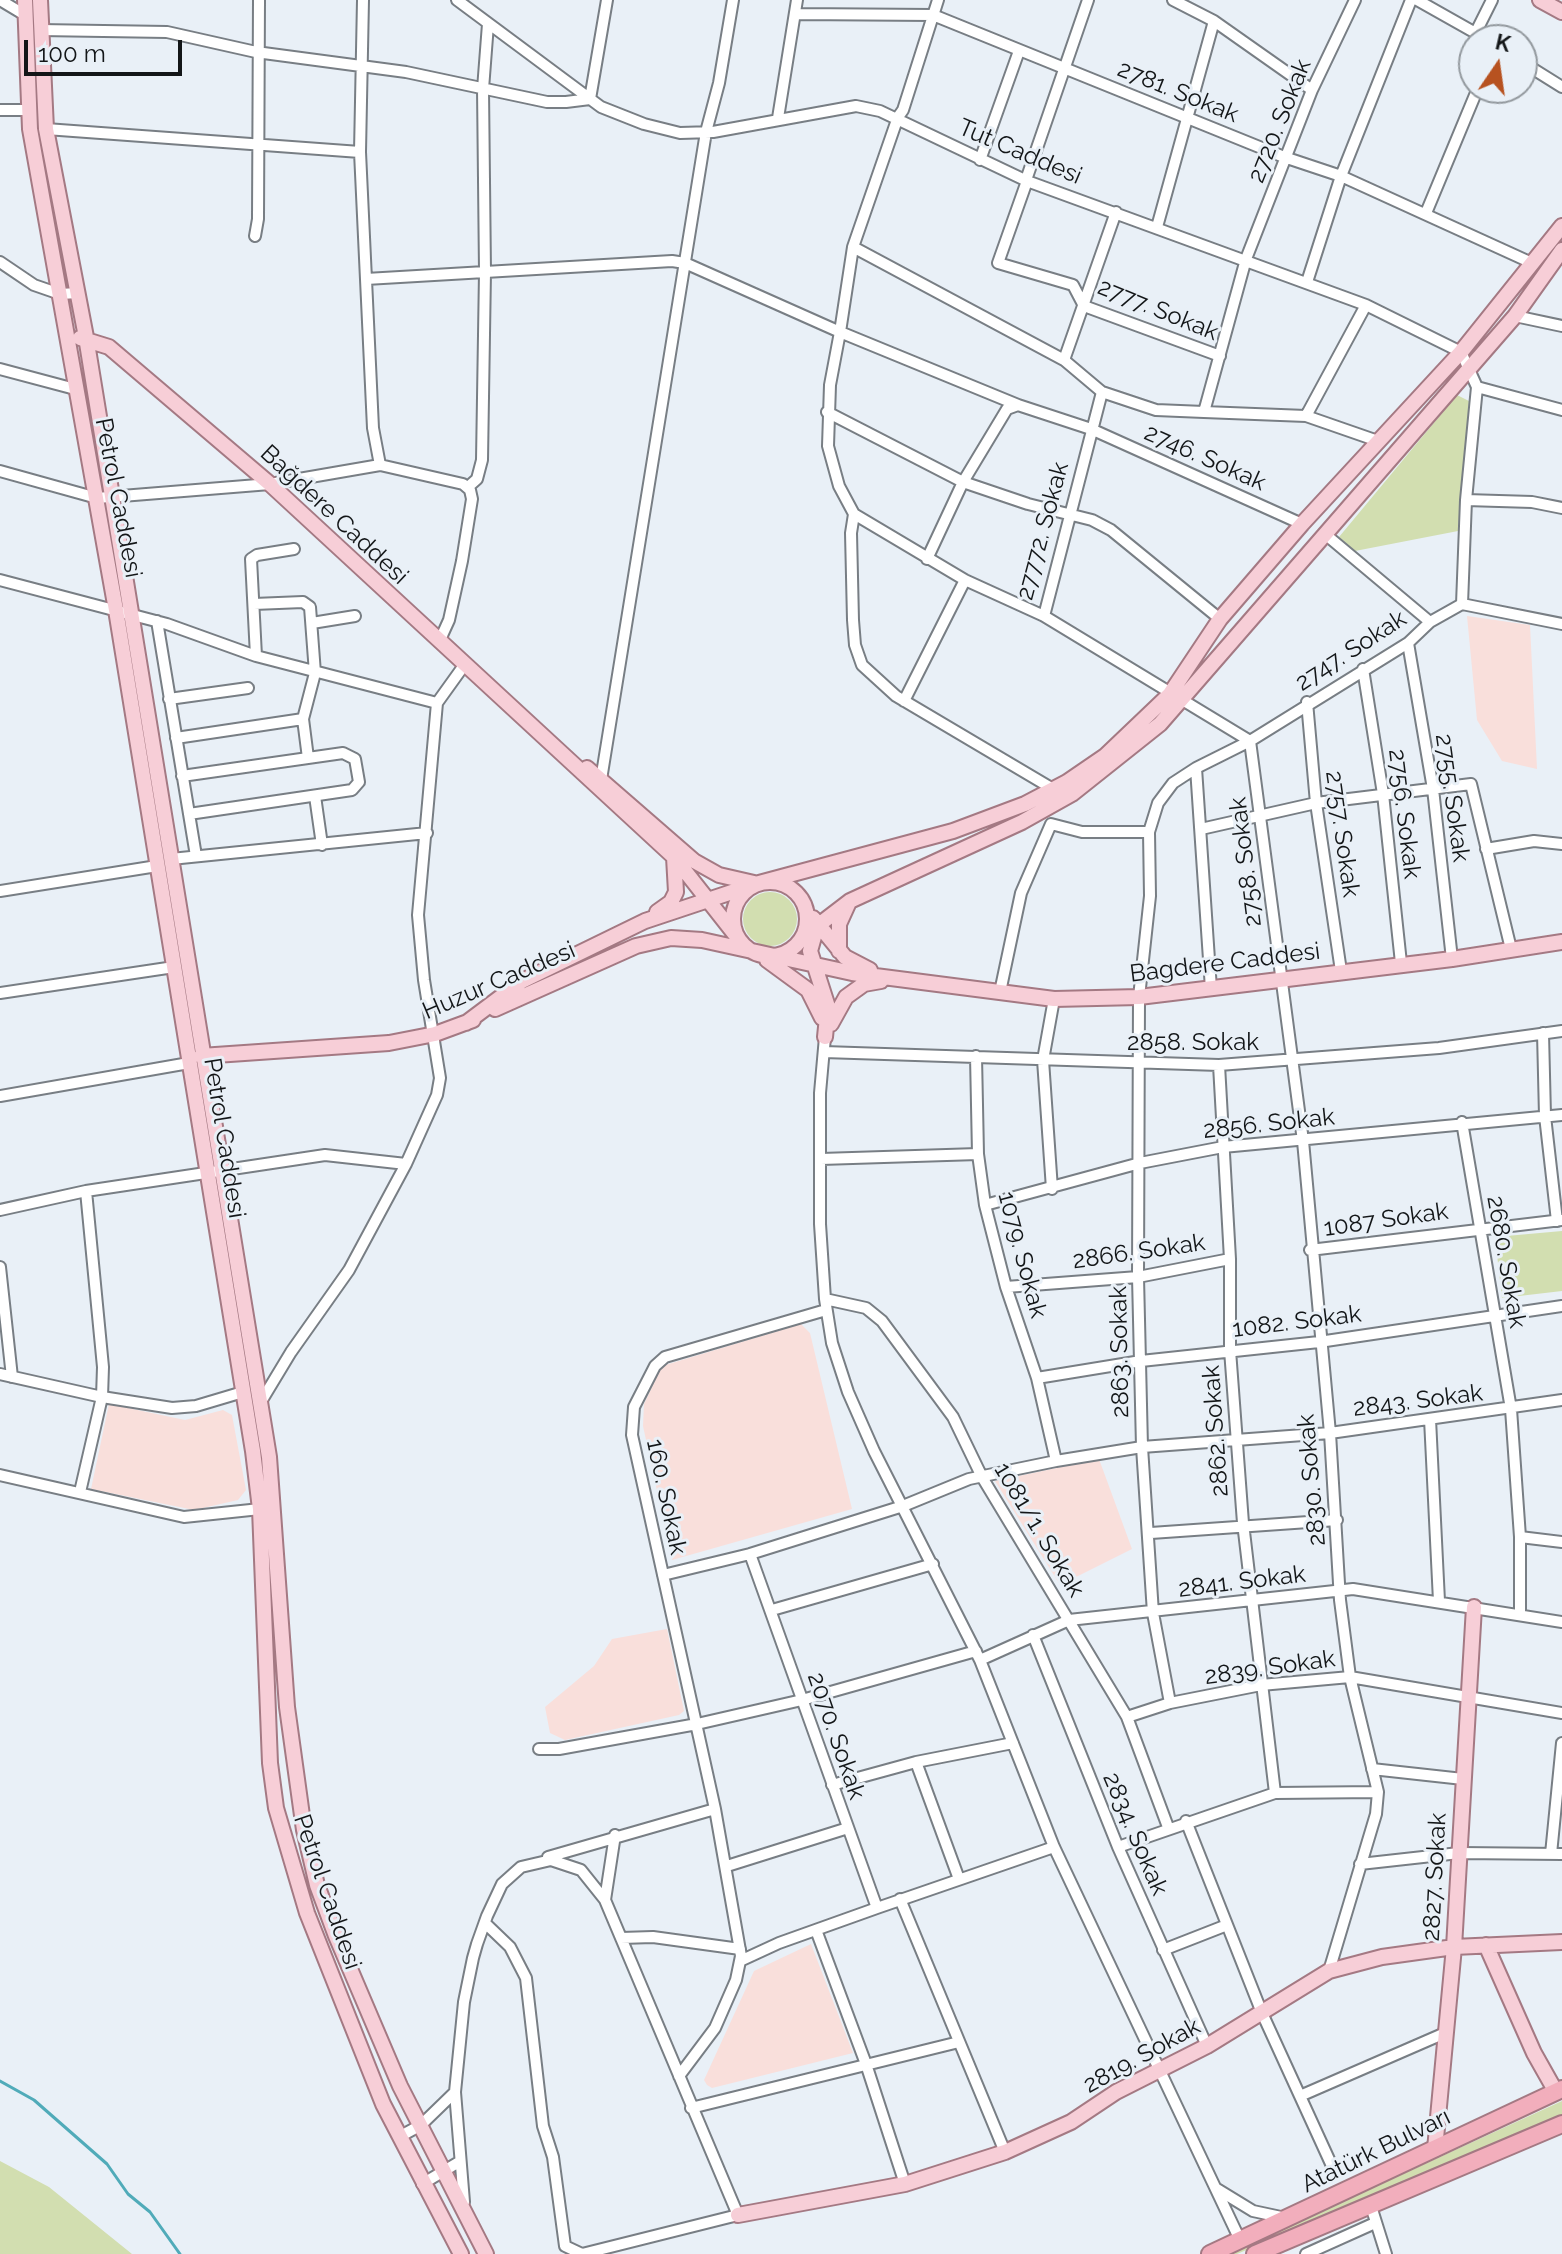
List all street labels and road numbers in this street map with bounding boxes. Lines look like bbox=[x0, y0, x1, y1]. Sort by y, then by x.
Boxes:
street label: 2781. Sokak bbox=[1113, 55, 1243, 129]
street label: 2720. Sokak bbox=[1242, 55, 1318, 187]
street label: Tut Caddesi bbox=[954, 113, 1086, 191]
street label: 2777. Sokak bbox=[1094, 273, 1222, 347]
street label: Petrol Caddesi bbox=[88, 416, 148, 580]
street label: 2746. Sokak bbox=[1140, 418, 1270, 498]
street label: Bağdere Caddesi bbox=[254, 439, 414, 591]
street label: 27772. Sokak bbox=[1011, 459, 1075, 603]
street label: 2747. Sokak bbox=[1290, 605, 1412, 697]
street label: 2755. Sokak bbox=[1429, 732, 1475, 864]
street label: 2756. Sokak bbox=[1382, 747, 1426, 881]
street label: 2757. Sokak bbox=[1319, 769, 1365, 899]
street label: 2758. Sokak bbox=[1224, 796, 1268, 928]
street label: Huzur Caddesi bbox=[418, 936, 580, 1026]
street label: Bagdere Caddesi bbox=[1128, 937, 1322, 989]
street label: 2858. Sokak bbox=[1127, 1029, 1259, 1057]
street label: Petrol Caddesi bbox=[197, 1056, 251, 1220]
street label: 2856. Sokak bbox=[1202, 1103, 1336, 1145]
street label: 1079. Sokak bbox=[991, 1189, 1053, 1321]
street label: 2680. Sokak bbox=[1480, 1194, 1532, 1330]
street label: 1087 Sokak bbox=[1322, 1197, 1450, 1243]
street label: 2866. Sokak bbox=[1071, 1228, 1207, 1276]
street label: 2863. Sokak bbox=[1104, 1286, 1136, 1418]
street label: 1082. Sokak bbox=[1231, 1300, 1363, 1344]
street label: 2862. Sokak bbox=[1197, 1364, 1235, 1498]
street label: 2843. Sokak bbox=[1351, 1379, 1485, 1423]
street label: 2830. Sokak bbox=[1292, 1413, 1332, 1547]
street label: 160. Sokak bbox=[640, 1437, 692, 1557]
street label: 1081/1. Sokak bbox=[988, 1458, 1090, 1602]
street label: 2841. Sokak bbox=[1177, 1560, 1307, 1604]
street label: 2839. Sokak bbox=[1203, 1645, 1337, 1691]
street label: 2070. Sokak bbox=[801, 1669, 871, 1803]
street label: 2834. Sokak bbox=[1096, 1768, 1174, 1900]
street label: Petrol Caddesi bbox=[287, 1811, 367, 1973]
street label: 2827. Sokak bbox=[1417, 1812, 1453, 1942]
street label: 2819. Sokak bbox=[1079, 2012, 1205, 2100]
street label: Atatürk Bulvarı bbox=[1297, 2103, 1455, 2199]

